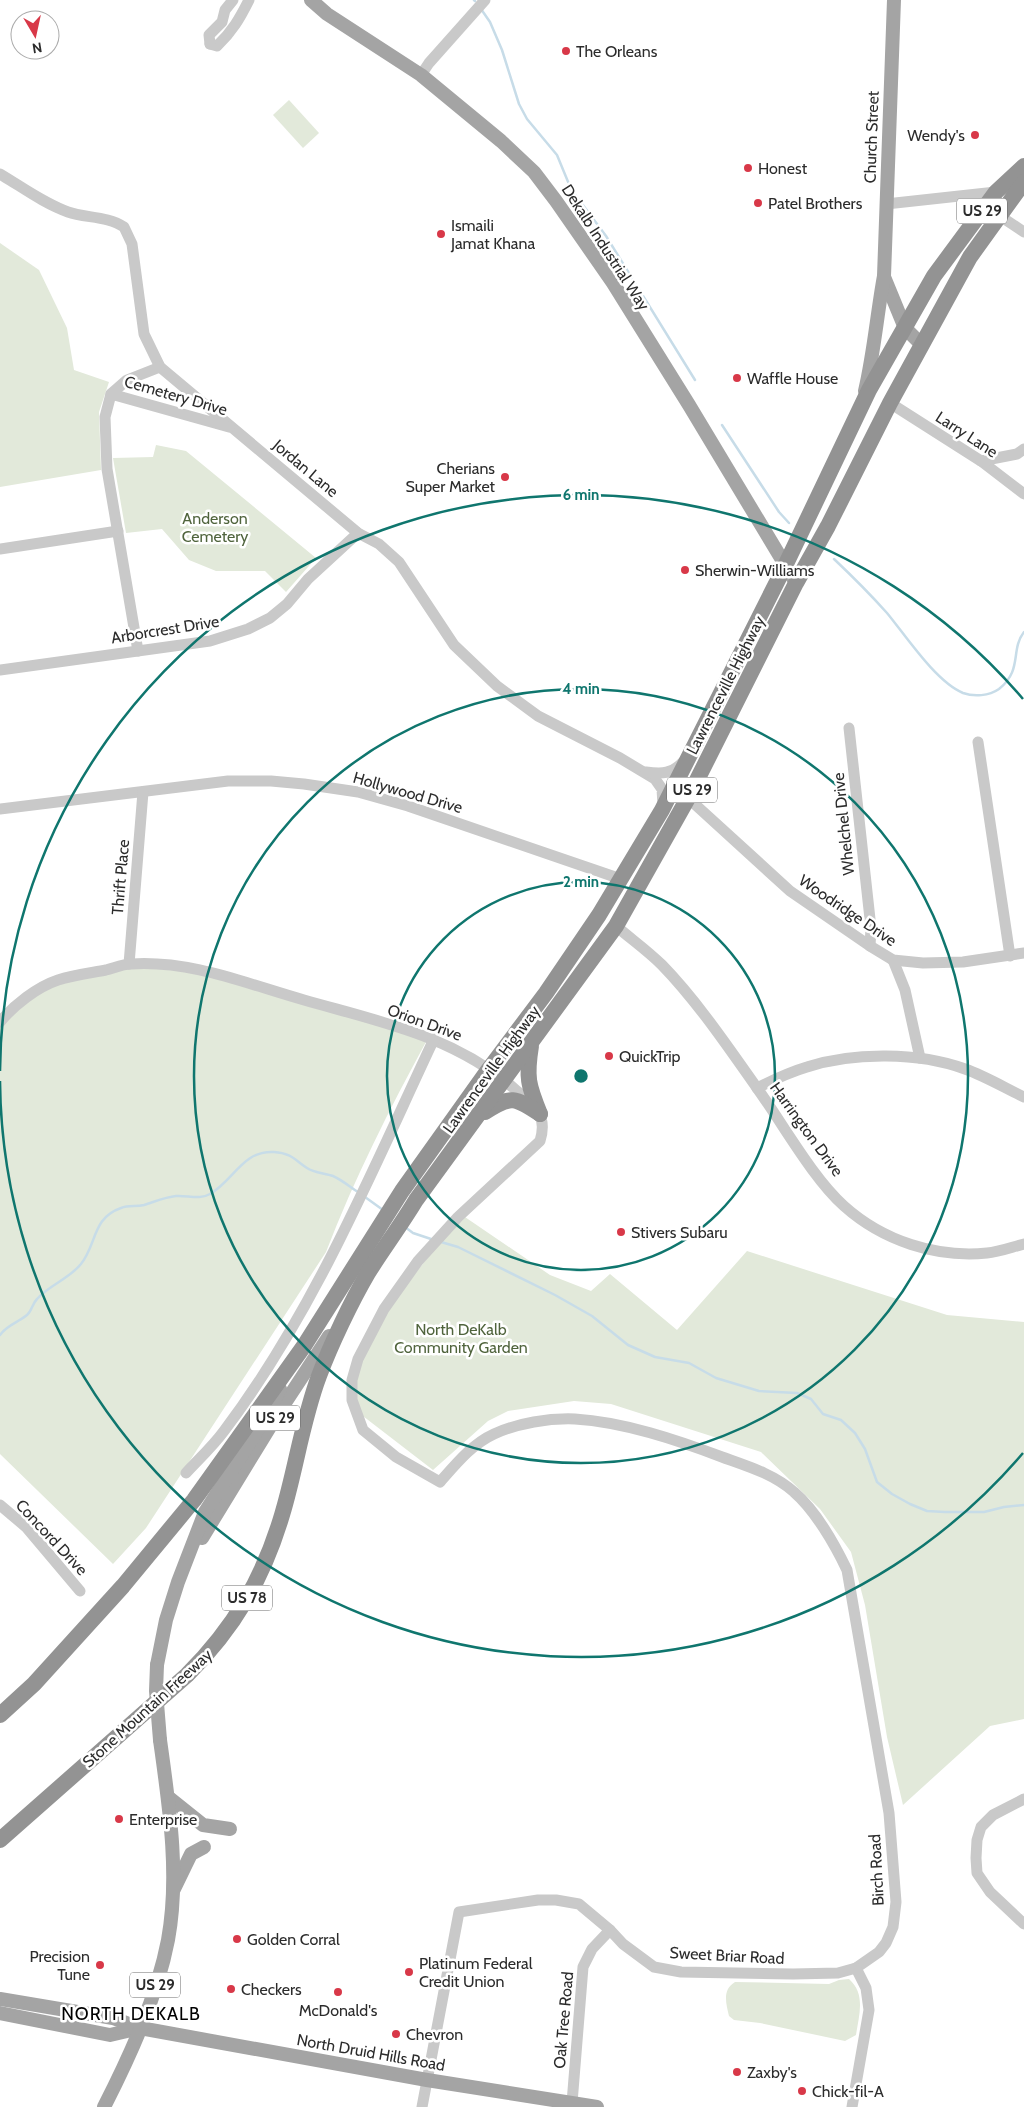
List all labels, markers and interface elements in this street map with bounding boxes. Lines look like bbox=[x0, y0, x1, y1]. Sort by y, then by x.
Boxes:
north arrow bbox=[10, 10, 60, 60]
text: N bbox=[31, 38, 43, 58]
place label: The Orleans bbox=[576, 42, 658, 61]
marker: The Orleans bbox=[560, 45, 572, 57]
street label: Church Street bbox=[860, 90, 883, 184]
place label: Wendy's bbox=[907, 126, 965, 145]
marker: Wendy's bbox=[969, 129, 981, 141]
place label: Honest bbox=[758, 159, 808, 178]
marker: Honest bbox=[742, 162, 754, 174]
street label: Dekalb Industrial Way bbox=[558, 181, 653, 314]
place label: Patel Brothers bbox=[768, 194, 863, 213]
marker: Patel Brothers bbox=[752, 197, 764, 209]
road number: US 29 bbox=[957, 198, 1007, 224]
place label: Ismaili Jamat Khana bbox=[450, 216, 535, 253]
marker: Ismaili Jamat Khana bbox=[435, 228, 447, 240]
place label: Waffle House bbox=[747, 369, 838, 388]
street label: Cemetery Drive bbox=[122, 372, 230, 419]
marker: Waffle House bbox=[731, 372, 743, 384]
street label: Larry Lane bbox=[932, 407, 1001, 462]
street label: Jordan Lane bbox=[268, 435, 342, 501]
place label: Cherians Super Market bbox=[406, 459, 496, 496]
marker: Cherians Super Market bbox=[499, 471, 511, 483]
text: 6 min bbox=[563, 486, 599, 504]
park label: Anderson Cemetery bbox=[182, 509, 248, 546]
place label: Sherwin-Williams bbox=[695, 561, 815, 580]
marker: Sherwin-Williams bbox=[679, 564, 691, 576]
street label: Arborcrest Drive bbox=[110, 612, 221, 647]
street label: Lawrenceville Highway bbox=[682, 613, 769, 758]
text: 4 min bbox=[562, 680, 600, 698]
street label: Hollywood Drive bbox=[351, 768, 465, 817]
street label: Whelchel Drive bbox=[829, 772, 858, 876]
road number: US 29 bbox=[667, 778, 717, 802]
street label: Thrift Place bbox=[108, 839, 133, 916]
street label: Woodridge Drive bbox=[795, 871, 900, 950]
text: 2 min bbox=[563, 873, 599, 891]
street label: Orion Drive bbox=[385, 1000, 465, 1045]
street label: Lawrenceville Highway bbox=[439, 1002, 544, 1137]
place label: QuickTrip bbox=[619, 1047, 681, 1066]
marker: QuickTrip bbox=[603, 1050, 615, 1062]
centre of rings bbox=[572, 1067, 590, 1085]
street label: Harrington Drive bbox=[766, 1078, 847, 1180]
place label: Stivers Subaru bbox=[631, 1223, 728, 1242]
marker: Stivers Subaru bbox=[615, 1226, 627, 1238]
park label: North DeKalb Community Garden bbox=[394, 1320, 528, 1357]
road number: US 29 bbox=[250, 1406, 300, 1430]
street label: Concord Drive bbox=[12, 1496, 92, 1579]
road number: US 78 bbox=[222, 1586, 272, 1610]
street label: Stone Mountain Freeway bbox=[79, 1645, 216, 1772]
place label: Enterprise bbox=[129, 1810, 197, 1829]
marker: Enterprise bbox=[113, 1813, 125, 1825]
street label: Birch Road bbox=[865, 1834, 888, 1906]
place label: Golden Corral bbox=[247, 1930, 340, 1949]
marker: Golden Corral bbox=[231, 1933, 243, 1945]
street label: Sweet Briar Road bbox=[669, 1943, 785, 1968]
place label: Precision Tune bbox=[30, 1947, 90, 1984]
place label: Platinum Federal Credit Union bbox=[419, 1954, 533, 1991]
marker: Precision Tune bbox=[94, 1959, 106, 1971]
marker: Platinum Federal Credit Union bbox=[403, 1966, 415, 1978]
street label: Oak Tree Road bbox=[550, 1971, 577, 2069]
road number: US 29 bbox=[130, 1972, 180, 1998]
place label: Checkers bbox=[241, 1980, 302, 1999]
marker: Checkers bbox=[225, 1983, 237, 1995]
marker: McDonald's bbox=[332, 1986, 344, 1998]
place label: McDonald's bbox=[299, 2001, 378, 2020]
district label: NORTH DEKALB bbox=[61, 2003, 201, 2025]
place label: Chevron bbox=[406, 2025, 463, 2044]
marker: Chevron bbox=[390, 2028, 402, 2040]
street label: North Druid Hills Road bbox=[295, 2030, 447, 2075]
place label: Zaxby's bbox=[747, 2063, 797, 2082]
marker: Zaxby's bbox=[731, 2066, 743, 2078]
place label: Chick-fil-A bbox=[812, 2082, 884, 2101]
marker: Chick-fil-A bbox=[796, 2085, 808, 2097]

